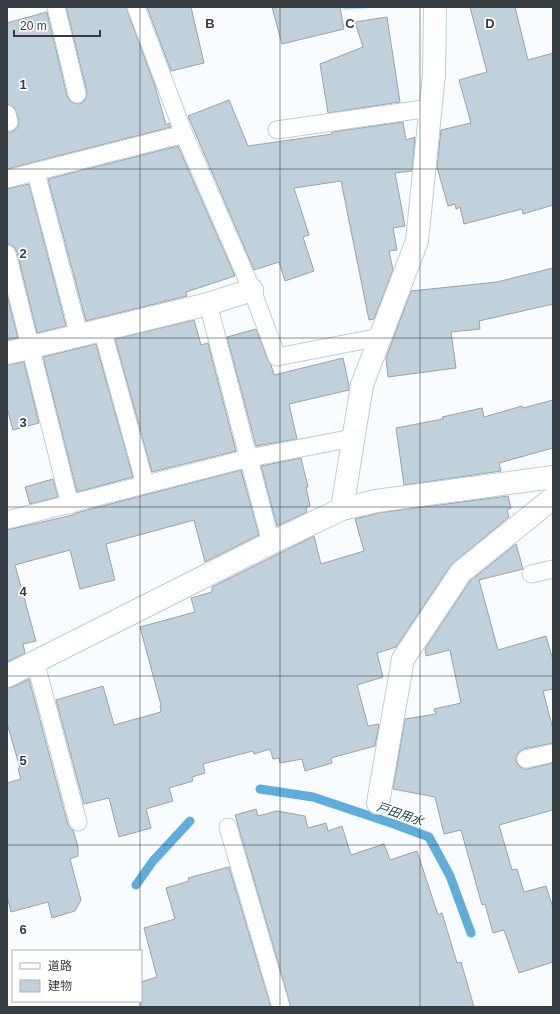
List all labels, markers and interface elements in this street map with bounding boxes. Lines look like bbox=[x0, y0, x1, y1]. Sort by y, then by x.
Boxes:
scale bar bbox=[14, 12, 100, 38]
text: B bbox=[205, 16, 215, 31]
text: C bbox=[345, 16, 355, 31]
text: D bbox=[485, 16, 495, 31]
text: 20 m bbox=[20, 19, 47, 33]
text: 1 bbox=[19, 77, 27, 92]
text: 2 bbox=[19, 246, 27, 261]
text: 3 bbox=[19, 415, 27, 430]
text: 4 bbox=[19, 584, 27, 599]
text: 5 bbox=[19, 753, 27, 768]
water label: 戸田用水 bbox=[375, 800, 427, 829]
text: 6 bbox=[19, 922, 27, 937]
legend bbox=[12, 950, 142, 1002]
text: 道路 bbox=[48, 959, 72, 973]
text: 建物 bbox=[48, 979, 72, 993]

